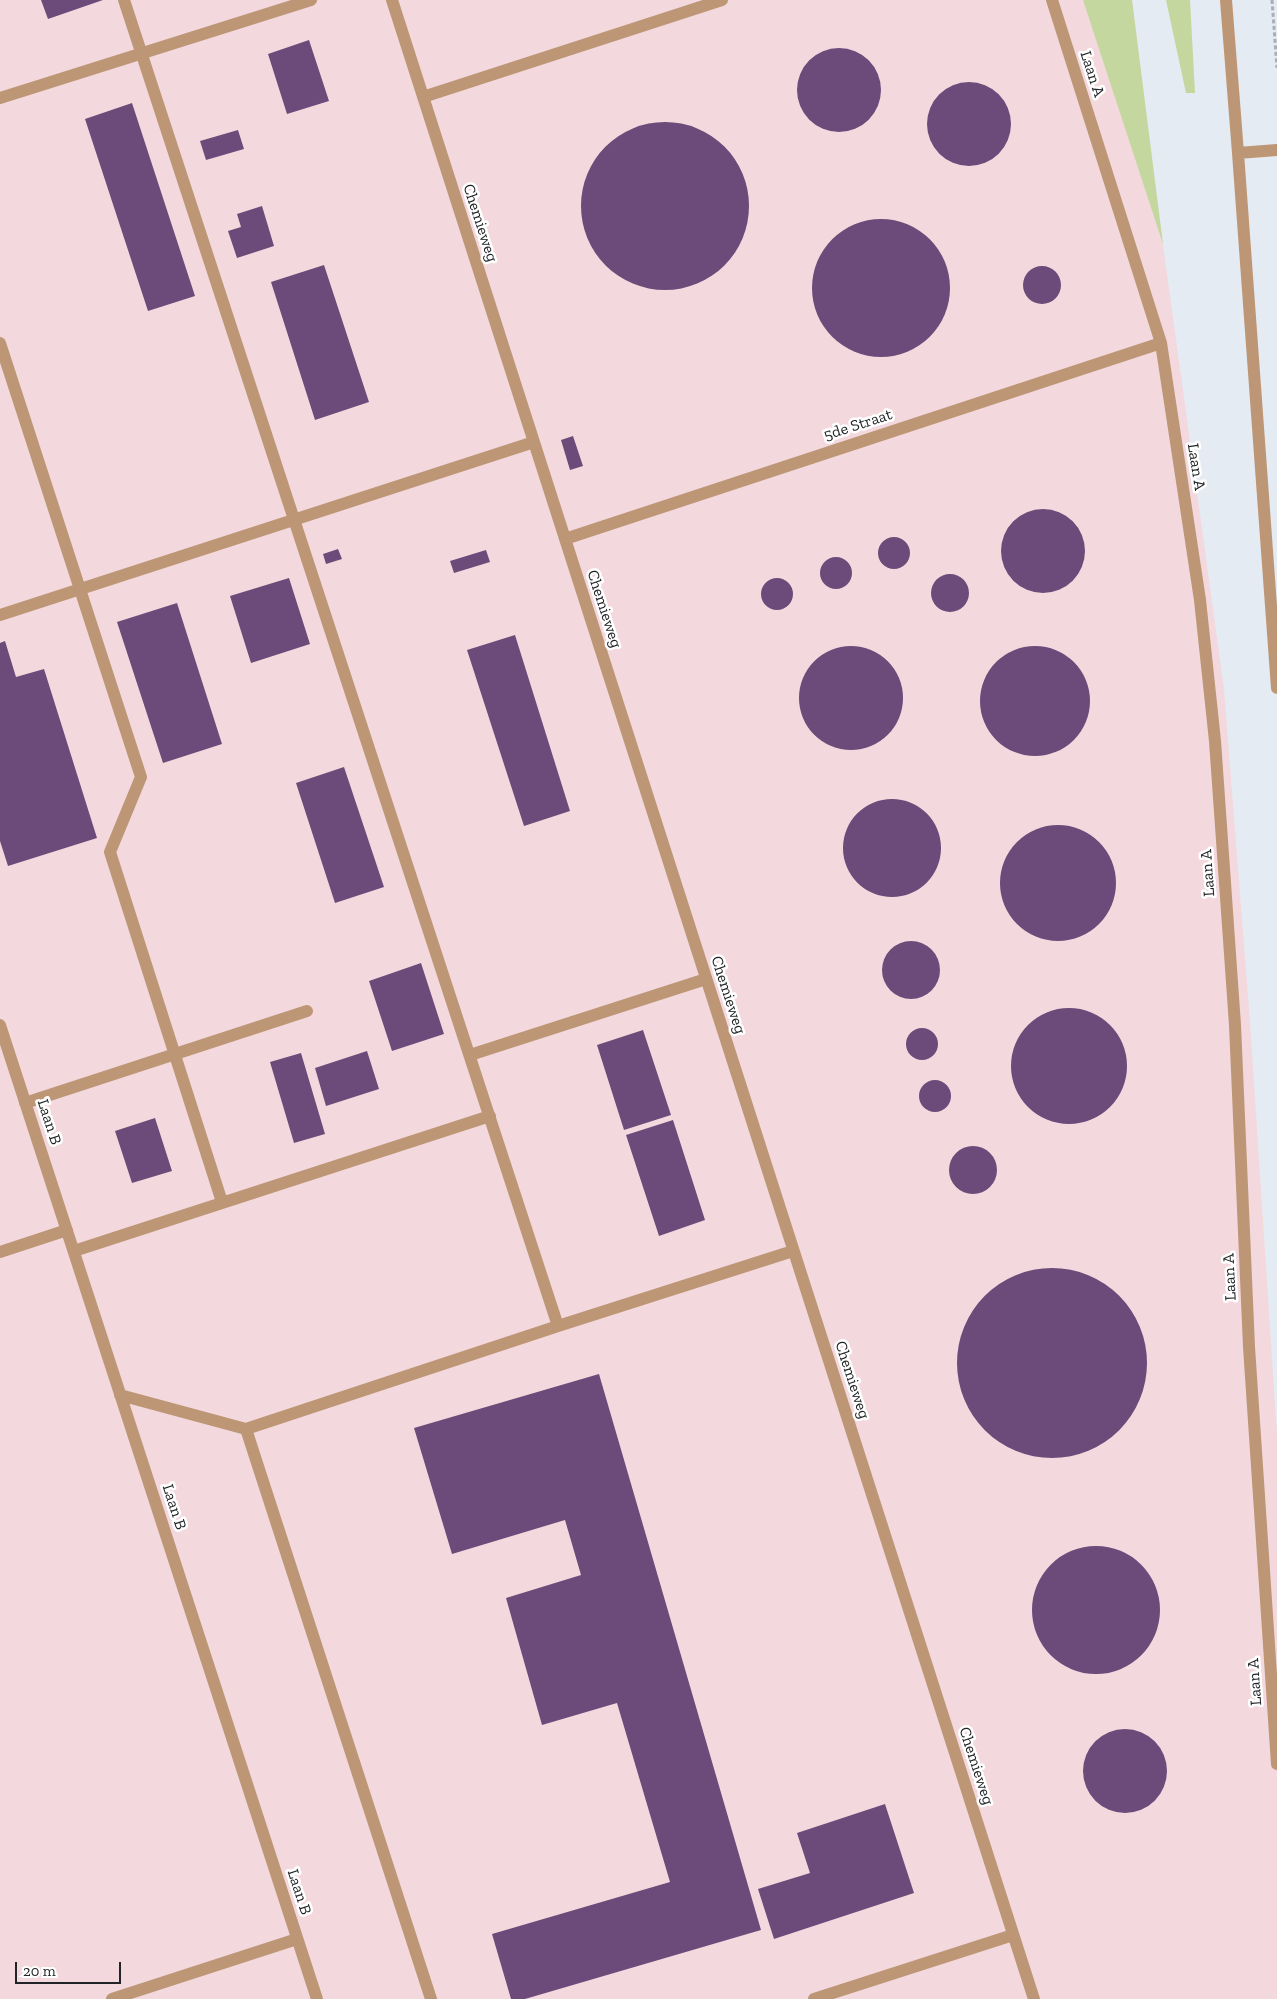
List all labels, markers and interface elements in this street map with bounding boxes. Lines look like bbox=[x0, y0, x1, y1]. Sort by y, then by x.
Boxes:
street label: Laan A bbox=[1076, 49, 1108, 99]
street label: Chemieweg bbox=[458, 182, 502, 264]
street label: 5de Straat bbox=[821, 405, 895, 445]
street label: Laan A bbox=[1183, 442, 1209, 492]
street label: Chemieweg bbox=[582, 568, 626, 650]
street label: Laan A bbox=[1197, 849, 1219, 897]
street label: Chemieweg bbox=[706, 954, 750, 1036]
street label: Laan B bbox=[33, 1097, 65, 1147]
street label: Laan A bbox=[1219, 1253, 1241, 1301]
street label: Chemieweg bbox=[830, 1339, 874, 1421]
street label: Laan B bbox=[158, 1482, 190, 1532]
street label: Laan A bbox=[1244, 1658, 1266, 1706]
street label: Chemieweg bbox=[954, 1725, 998, 1807]
street label: Laan B bbox=[283, 1867, 315, 1917]
scale bar bbox=[18, 1952, 124, 1984]
text: 20 m bbox=[23, 1962, 56, 1980]

